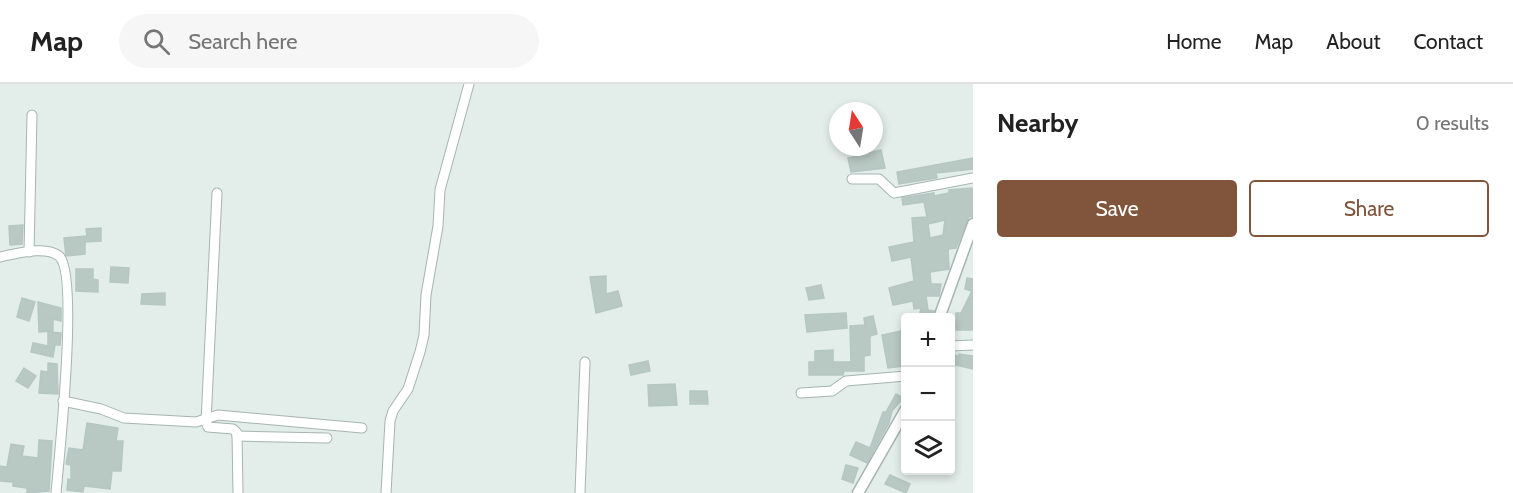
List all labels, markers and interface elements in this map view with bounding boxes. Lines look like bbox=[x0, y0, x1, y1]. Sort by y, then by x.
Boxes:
search box bbox=[119, 14, 539, 68]
text: Map bbox=[30, 24, 83, 58]
icon: search bbox=[140, 25, 173, 58]
text: Search here bbox=[188, 28, 297, 55]
text: Home bbox=[1166, 29, 1222, 54]
text: Map bbox=[1255, 29, 1293, 54]
text: About bbox=[1326, 29, 1380, 54]
text: Contact bbox=[1413, 29, 1483, 54]
north arrow bbox=[829, 102, 883, 156]
text: Nearby bbox=[997, 107, 1078, 139]
text: 0 results bbox=[1416, 111, 1489, 135]
button: Save bbox=[997, 180, 1237, 237]
button: Share bbox=[1249, 180, 1489, 237]
map controls bbox=[901, 313, 955, 475]
button: + bbox=[901, 313, 955, 367]
button: − bbox=[901, 367, 955, 421]
button: layers bbox=[901, 421, 955, 475]

